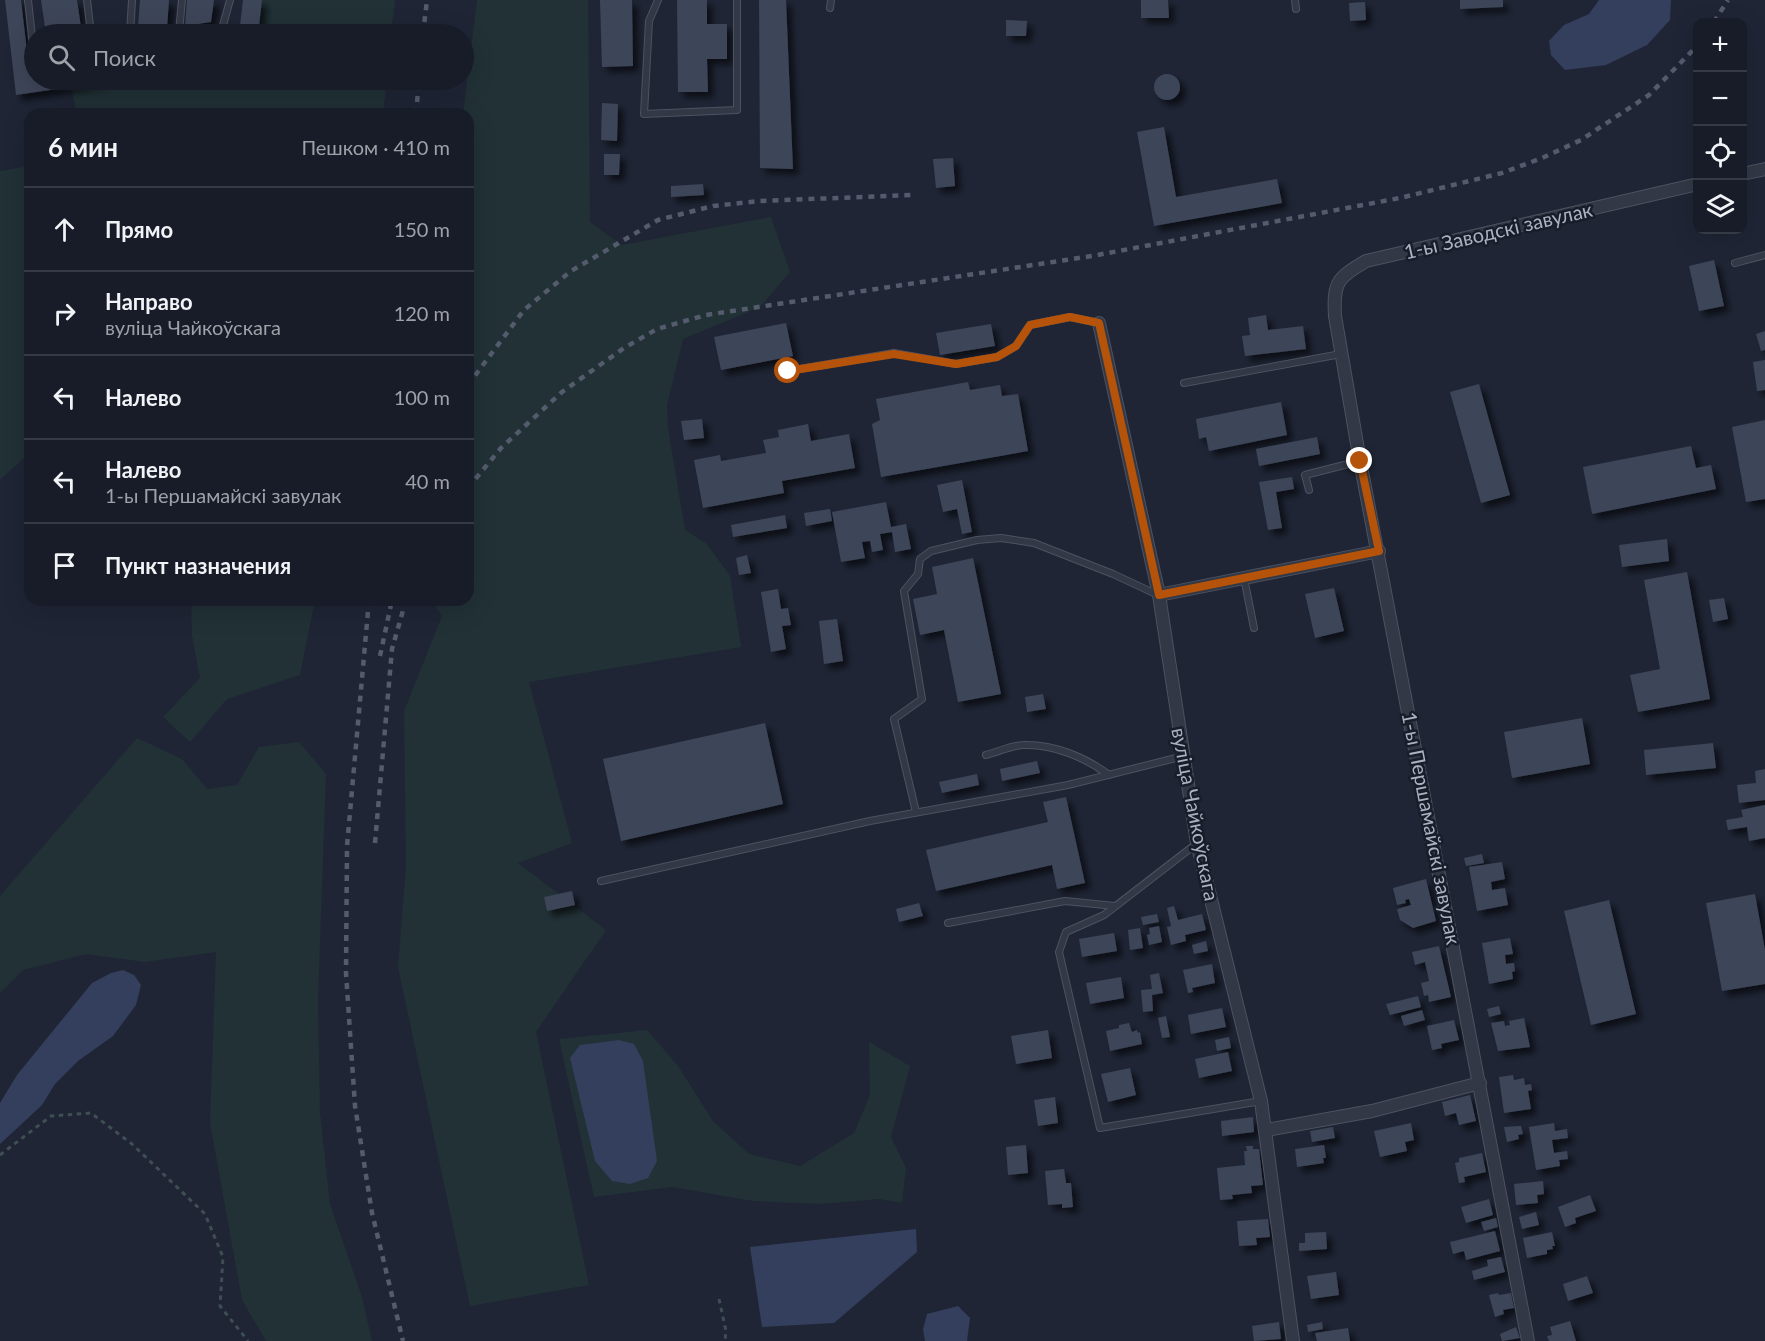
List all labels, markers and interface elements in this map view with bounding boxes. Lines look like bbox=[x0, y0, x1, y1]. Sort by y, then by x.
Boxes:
map controls bbox=[1693, 18, 1747, 234]
button: + bbox=[1693, 18, 1747, 72]
search box bbox=[24, 24, 474, 90]
icon: search bbox=[45, 41, 78, 74]
text: Поиск bbox=[93, 44, 156, 71]
button: − bbox=[1693, 72, 1747, 126]
button: locate bbox=[1693, 126, 1747, 180]
text: 6 мин bbox=[48, 131, 118, 163]
text: Пешком · 410 m bbox=[301, 135, 450, 159]
button: layers bbox=[1693, 180, 1747, 234]
street label: 1-ы Заводскі завулак bbox=[1401, 196, 1595, 263]
icon: ahead bbox=[48, 213, 81, 246]
text: Прямо bbox=[105, 216, 173, 243]
text: 150 m bbox=[394, 217, 450, 241]
text: Направо bbox=[105, 288, 193, 315]
icon: right bbox=[48, 297, 81, 330]
text: 120 m bbox=[394, 301, 450, 325]
text: вуліца Чайкоўскага bbox=[105, 315, 281, 339]
route start bbox=[774, 357, 800, 383]
icon: left bbox=[48, 381, 81, 414]
text: Налево bbox=[105, 384, 181, 411]
text: 100 m bbox=[394, 385, 450, 409]
route end bbox=[1346, 447, 1372, 473]
text: Налево bbox=[105, 456, 181, 483]
icon: left bbox=[48, 465, 81, 498]
text: 40 m bbox=[405, 469, 450, 493]
text: 1-ы Першамайскі завулак bbox=[105, 483, 341, 507]
icon: arrive bbox=[48, 549, 81, 582]
text: Пункт назначения bbox=[105, 552, 291, 579]
street label: 1-ы Першамайскі завулак bbox=[1398, 710, 1466, 947]
street label: вуліца Чайкоўскага bbox=[1167, 725, 1225, 903]

